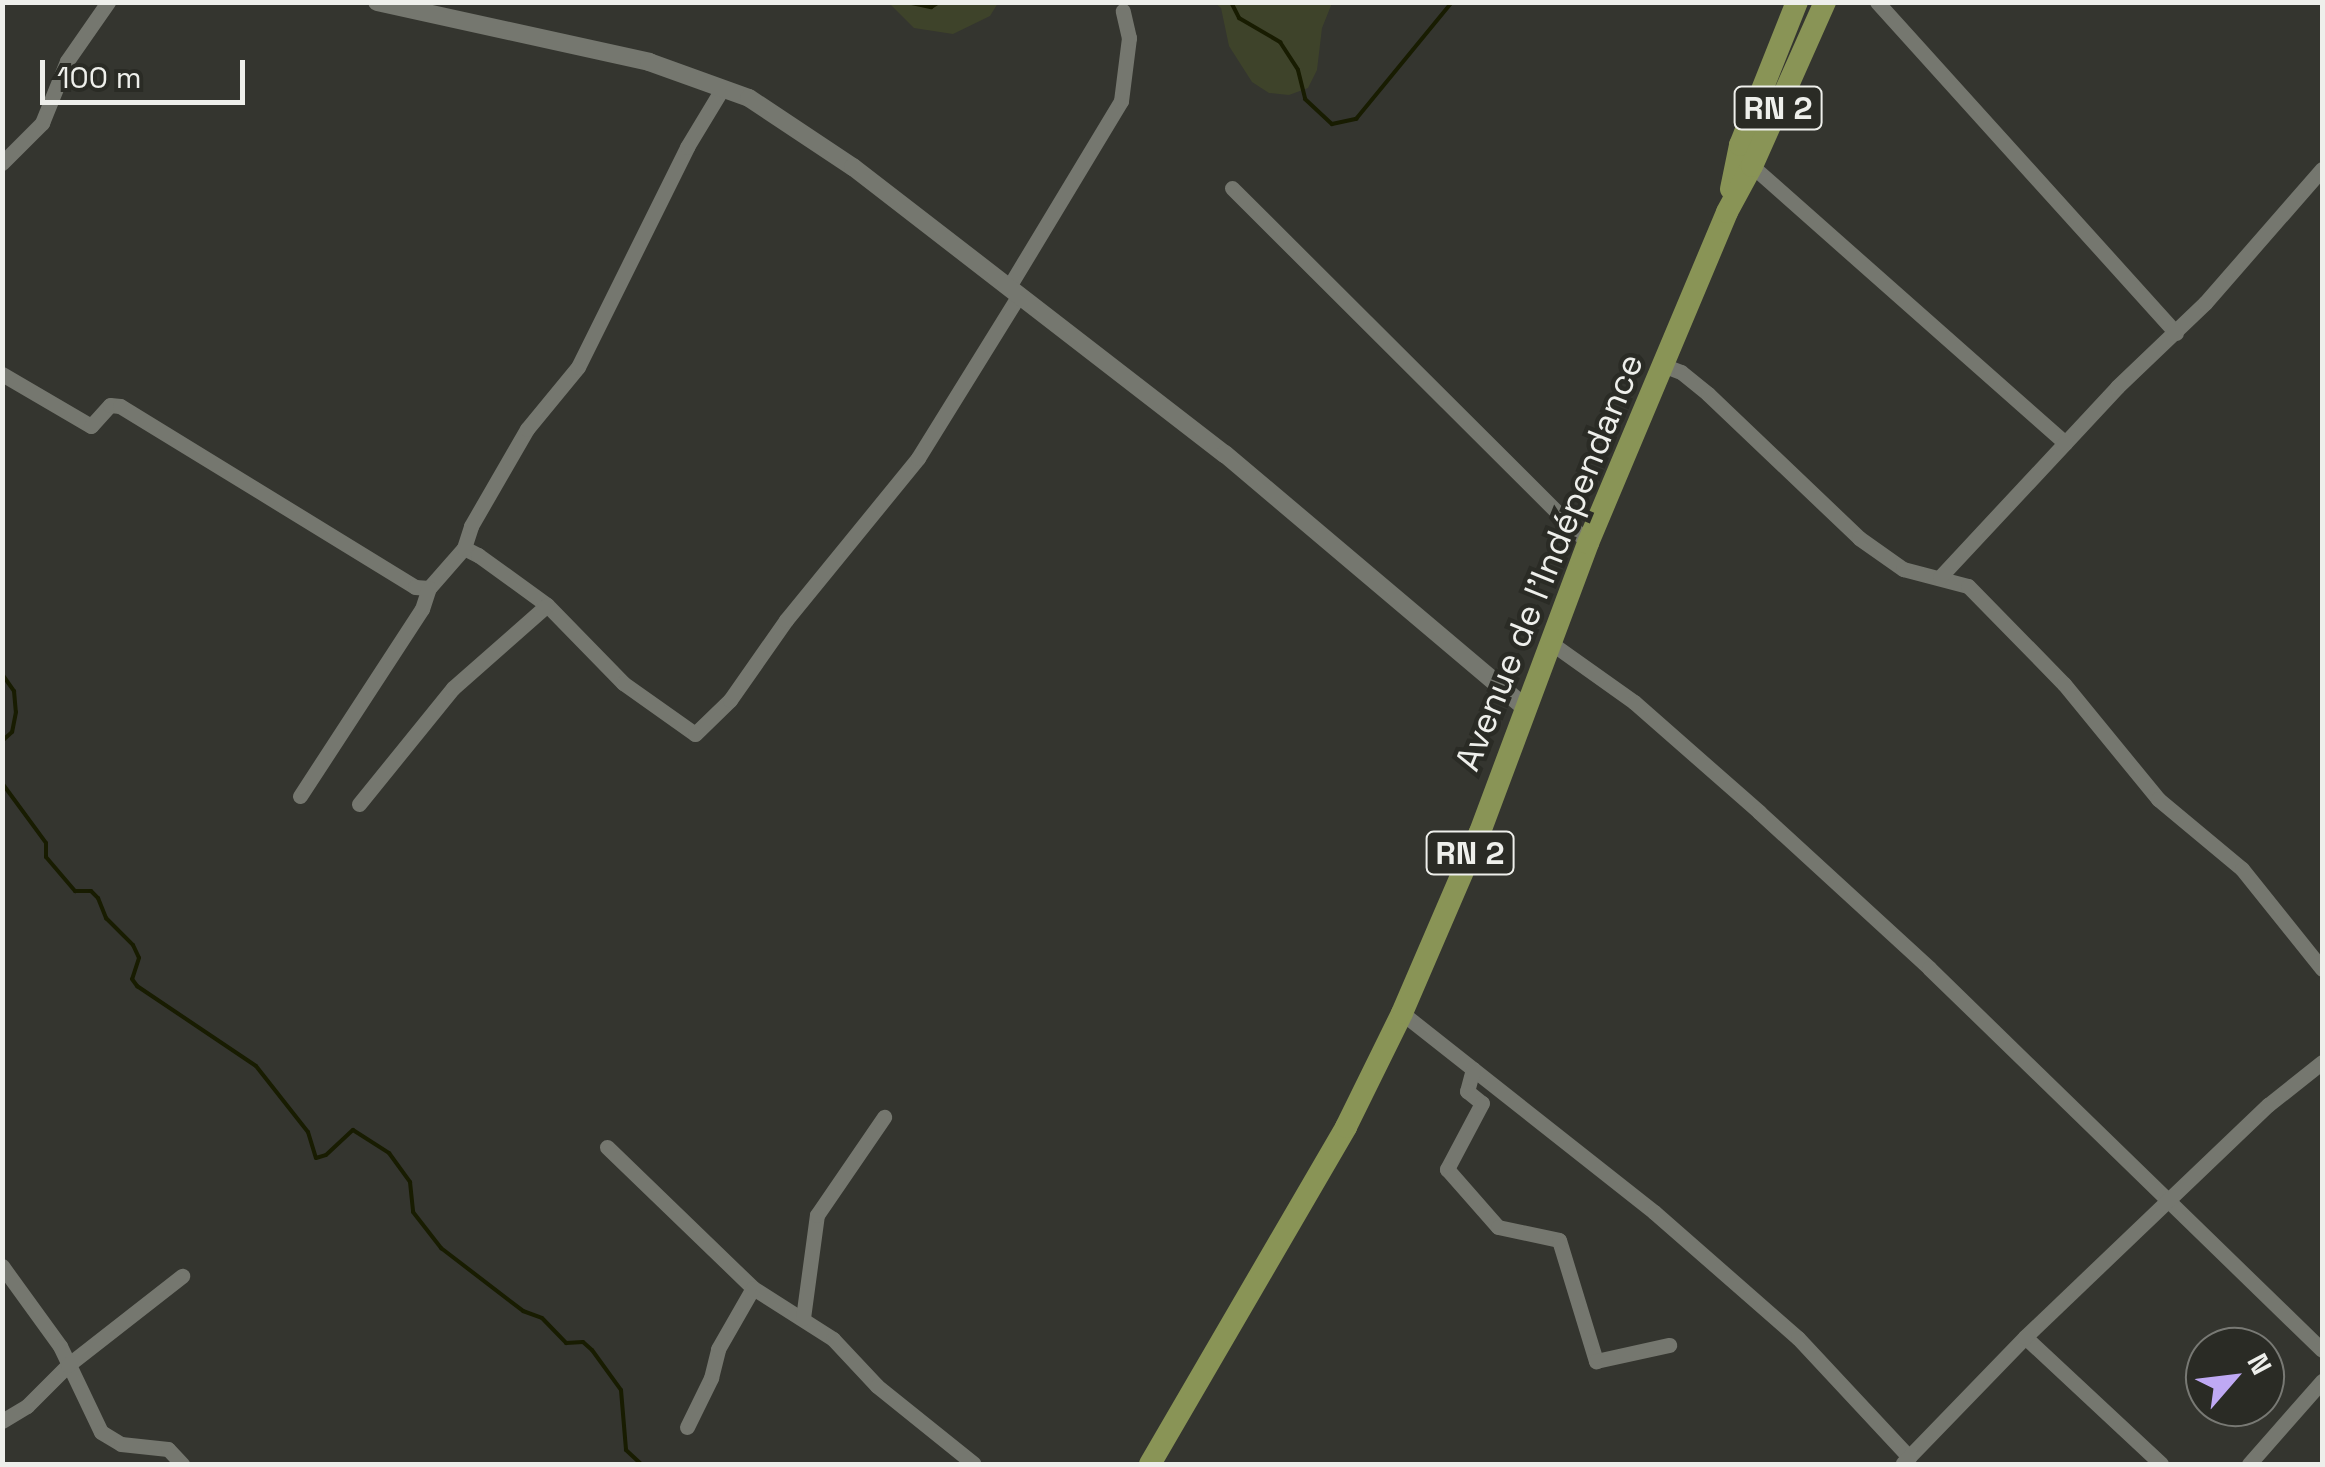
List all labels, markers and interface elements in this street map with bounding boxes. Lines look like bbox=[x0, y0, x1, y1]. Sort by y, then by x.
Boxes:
scale bar bbox=[45, 40, 250, 102]
text: 100 m bbox=[57, 58, 142, 97]
road number: RN 2 bbox=[1733, 81, 1823, 135]
street label: Avenue de l'Indépendance bbox=[1446, 347, 1652, 777]
road number: RN 2 bbox=[1425, 826, 1515, 880]
north arrow bbox=[2185, 1327, 2285, 1427]
text: N bbox=[2239, 1347, 2280, 1381]

